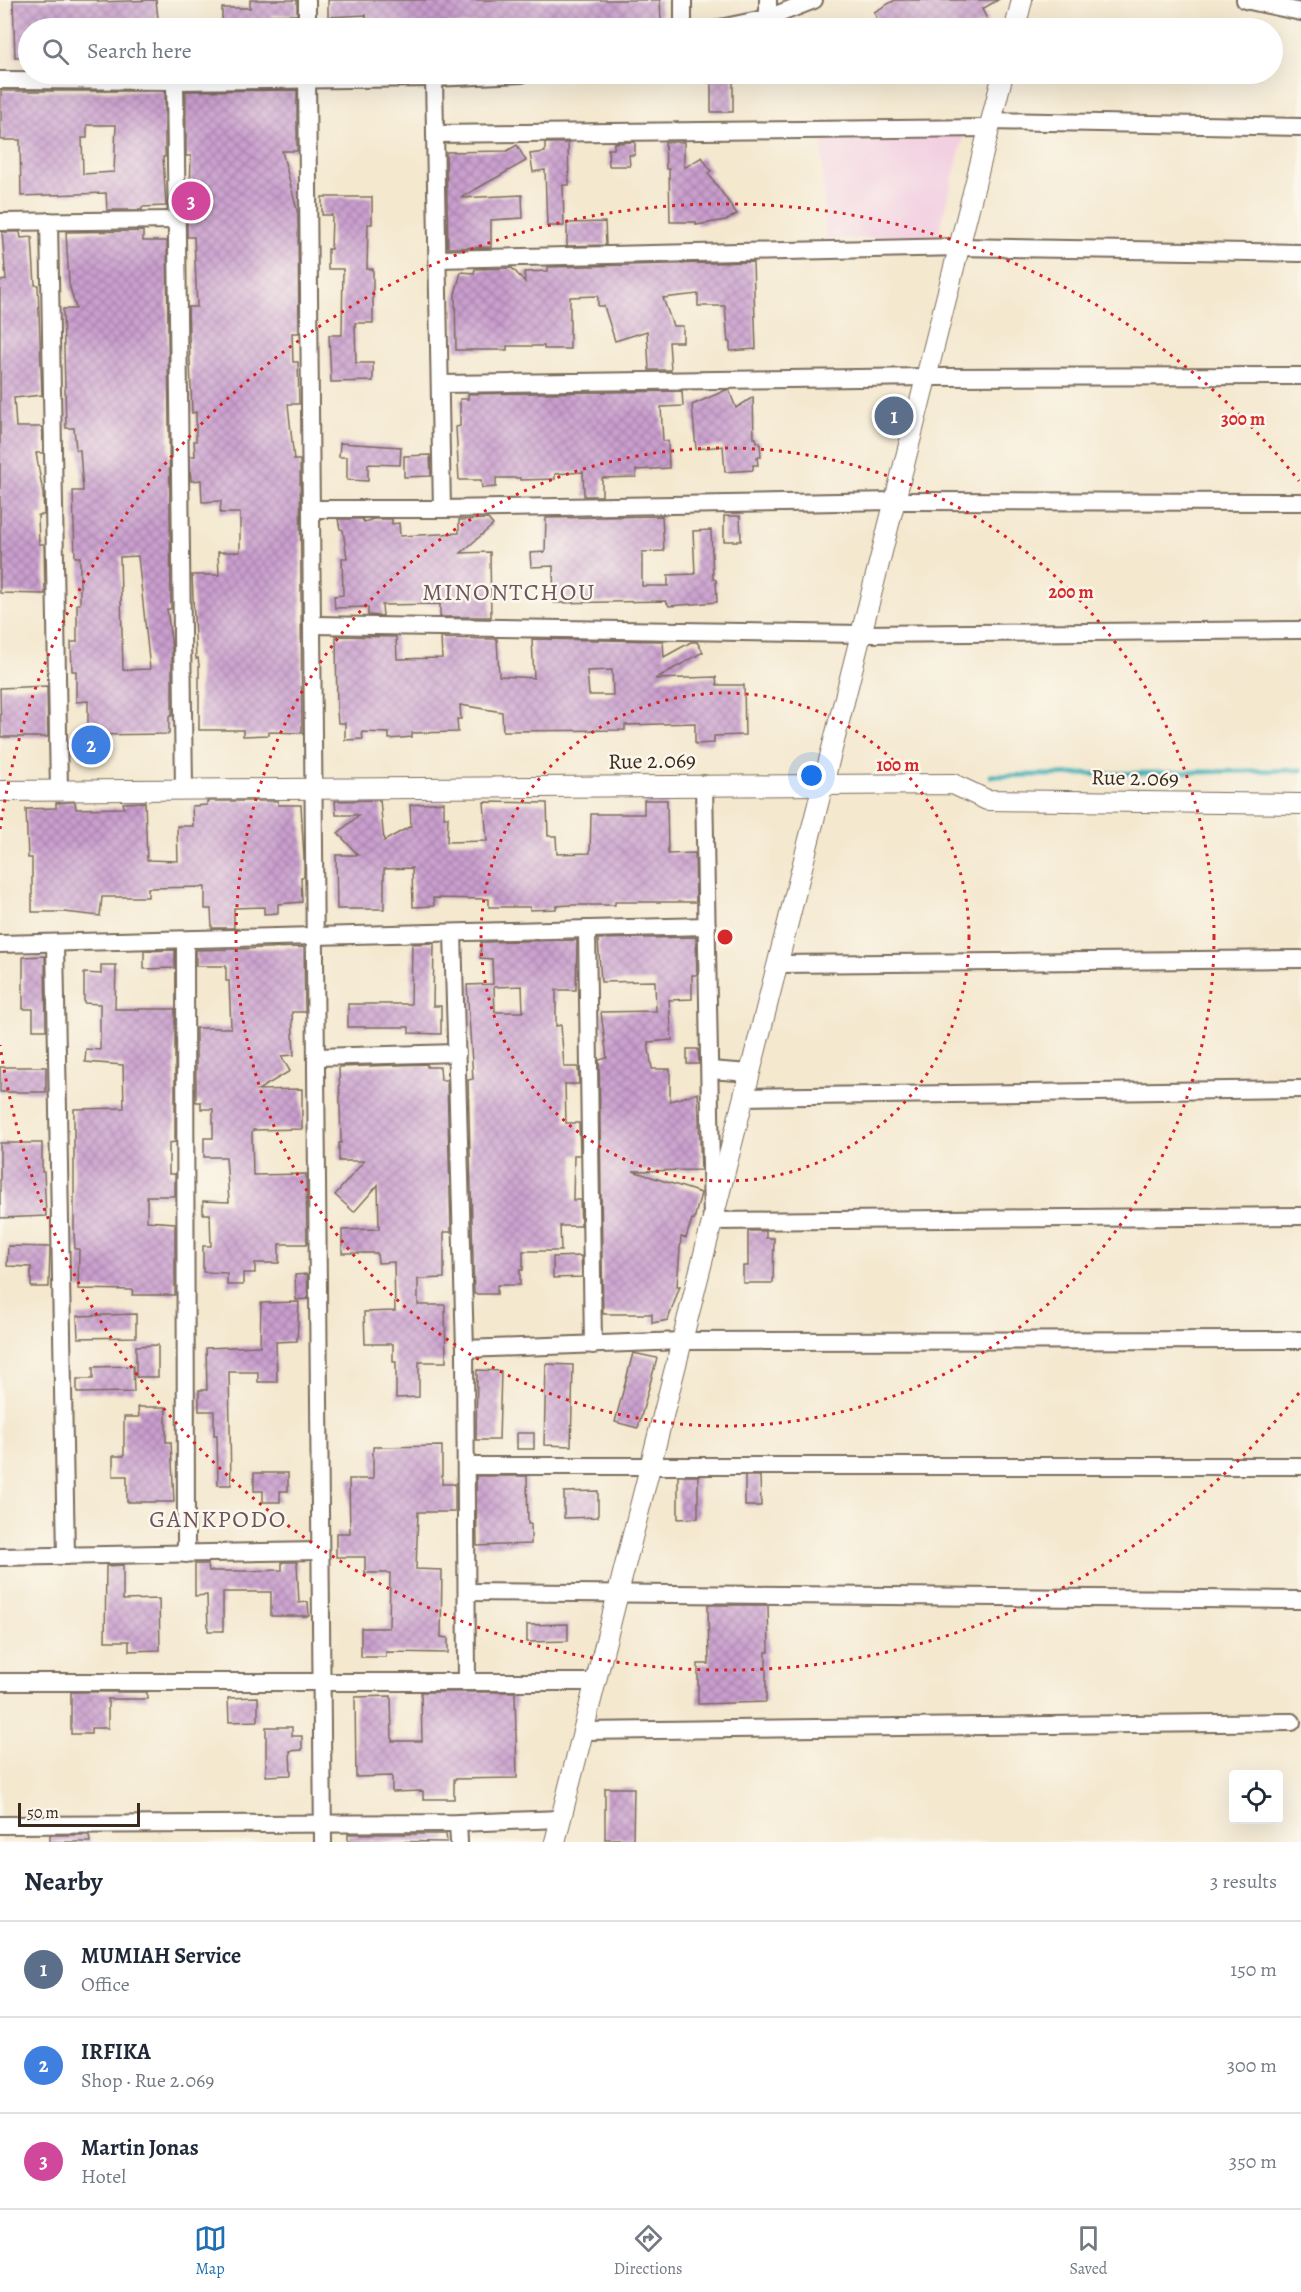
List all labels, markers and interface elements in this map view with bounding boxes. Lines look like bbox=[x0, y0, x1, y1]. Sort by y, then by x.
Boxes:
search box bbox=[18, 18, 1283, 84]
icon: search bbox=[39, 35, 72, 68]
text: Search here bbox=[87, 36, 192, 66]
pin: 3 bbox=[172, 178, 210, 224]
pin: 1 bbox=[874, 394, 914, 438]
text: 300 m bbox=[1221, 407, 1265, 431]
district label: MINONTCHOU bbox=[422, 576, 596, 608]
text: 200 m bbox=[1048, 580, 1094, 604]
pin: 2 bbox=[72, 722, 110, 768]
street label: Rue 2.069 bbox=[608, 745, 696, 777]
text: 100 m bbox=[877, 753, 919, 777]
your location bbox=[797, 761, 826, 790]
street label: Rue 2.069 bbox=[1091, 762, 1179, 794]
centre of rings bbox=[715, 927, 735, 947]
district label: GANKPODO bbox=[149, 1503, 287, 1535]
map controls bbox=[1229, 1770, 1283, 1824]
button: locate bbox=[1229, 1770, 1283, 1824]
scale bar bbox=[18, 1800, 140, 1828]
text: 50 m bbox=[27, 1802, 59, 1824]
text: Nearby bbox=[24, 1864, 103, 1899]
text: 3 results bbox=[1210, 1868, 1277, 1895]
text: MUMIAH Service bbox=[81, 1941, 241, 1971]
text: 1 bbox=[40, 1956, 47, 1983]
text: 150 m bbox=[1230, 1956, 1277, 1983]
text: Office bbox=[81, 1971, 130, 1998]
text: IRFIKA bbox=[81, 2037, 151, 2067]
text: 2 bbox=[39, 2052, 48, 2079]
text: 300 m bbox=[1227, 2052, 1277, 2079]
text: Shop · Rue 2.069 bbox=[81, 2067, 214, 2094]
text: Martin Jonas bbox=[81, 2133, 199, 2163]
text: 3 bbox=[39, 2148, 48, 2175]
text: 350 m bbox=[1229, 2148, 1277, 2175]
text: Hotel bbox=[81, 2163, 126, 2190]
tab: Map bbox=[194, 2222, 227, 2280]
tab: Directions bbox=[614, 2222, 682, 2280]
tab: Saved bbox=[1069, 2222, 1107, 2280]

